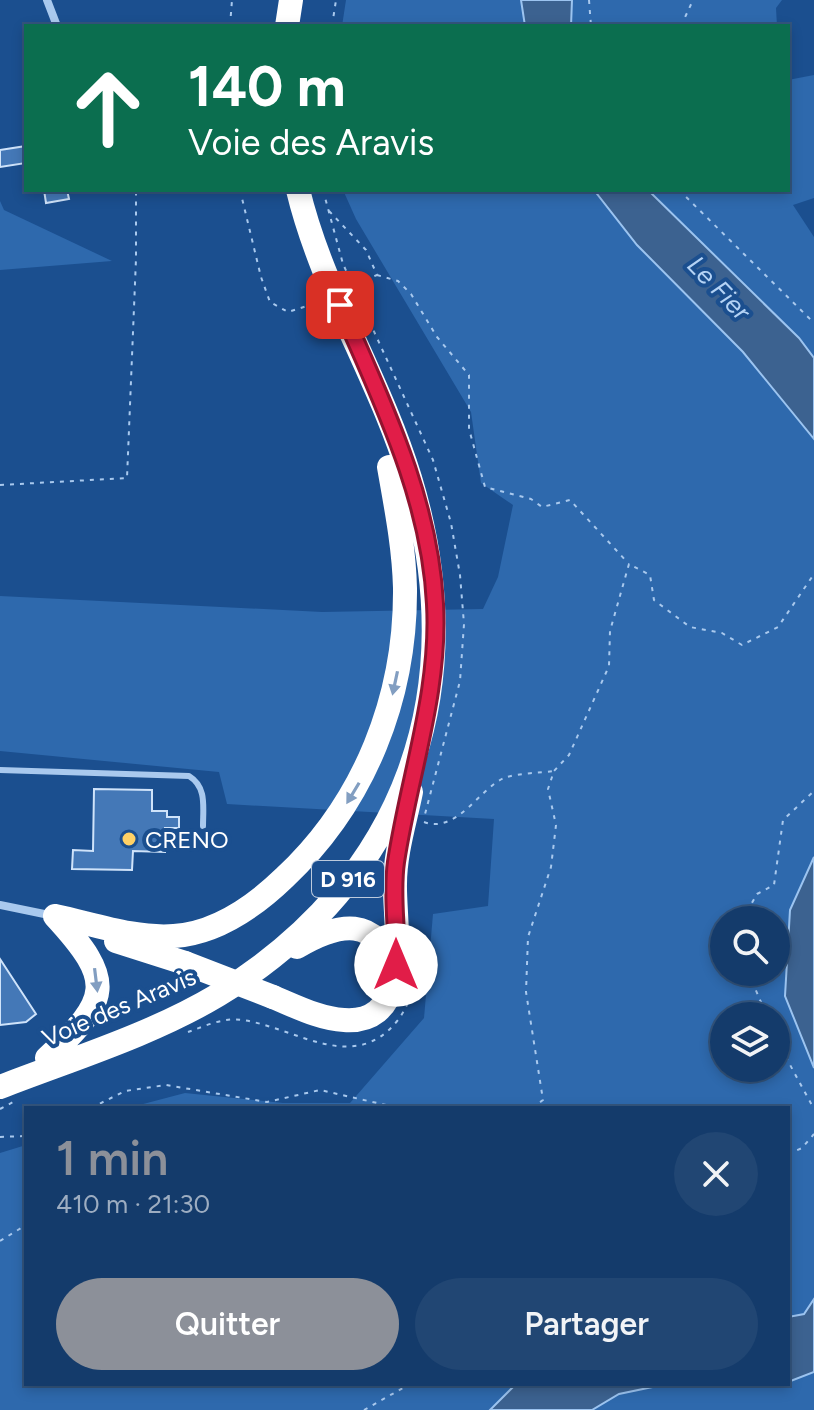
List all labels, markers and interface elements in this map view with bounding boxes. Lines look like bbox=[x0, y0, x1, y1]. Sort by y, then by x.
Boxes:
text: 140 m bbox=[188, 53, 346, 120]
icon: ahead bbox=[56, 56, 160, 160]
text: Voie des Aravis bbox=[188, 121, 434, 164]
water label: Le Fier bbox=[681, 249, 758, 328]
pin bbox=[306, 271, 374, 339]
icon: arrive bbox=[318, 283, 362, 327]
one-way arrow bbox=[388, 671, 401, 696]
one-way arrow bbox=[346, 781, 360, 804]
place label: CRENO bbox=[145, 825, 229, 854]
marker: CRENO bbox=[120, 830, 138, 848]
road number: D 916 bbox=[312, 861, 384, 897]
map controls bbox=[710, 906, 790, 1082]
button: search bbox=[710, 906, 790, 986]
position arrow bbox=[354, 923, 438, 1007]
street label: Voie des Aravis bbox=[38, 962, 200, 1052]
one-way arrow bbox=[89, 967, 102, 992]
button: layers bbox=[710, 1002, 790, 1082]
text: 1 min bbox=[56, 1129, 168, 1187]
button: close bbox=[674, 1132, 758, 1216]
text: 410 m · 21:30 bbox=[56, 1188, 210, 1220]
button: Quitter bbox=[56, 1278, 399, 1370]
button: Partager bbox=[415, 1278, 758, 1370]

